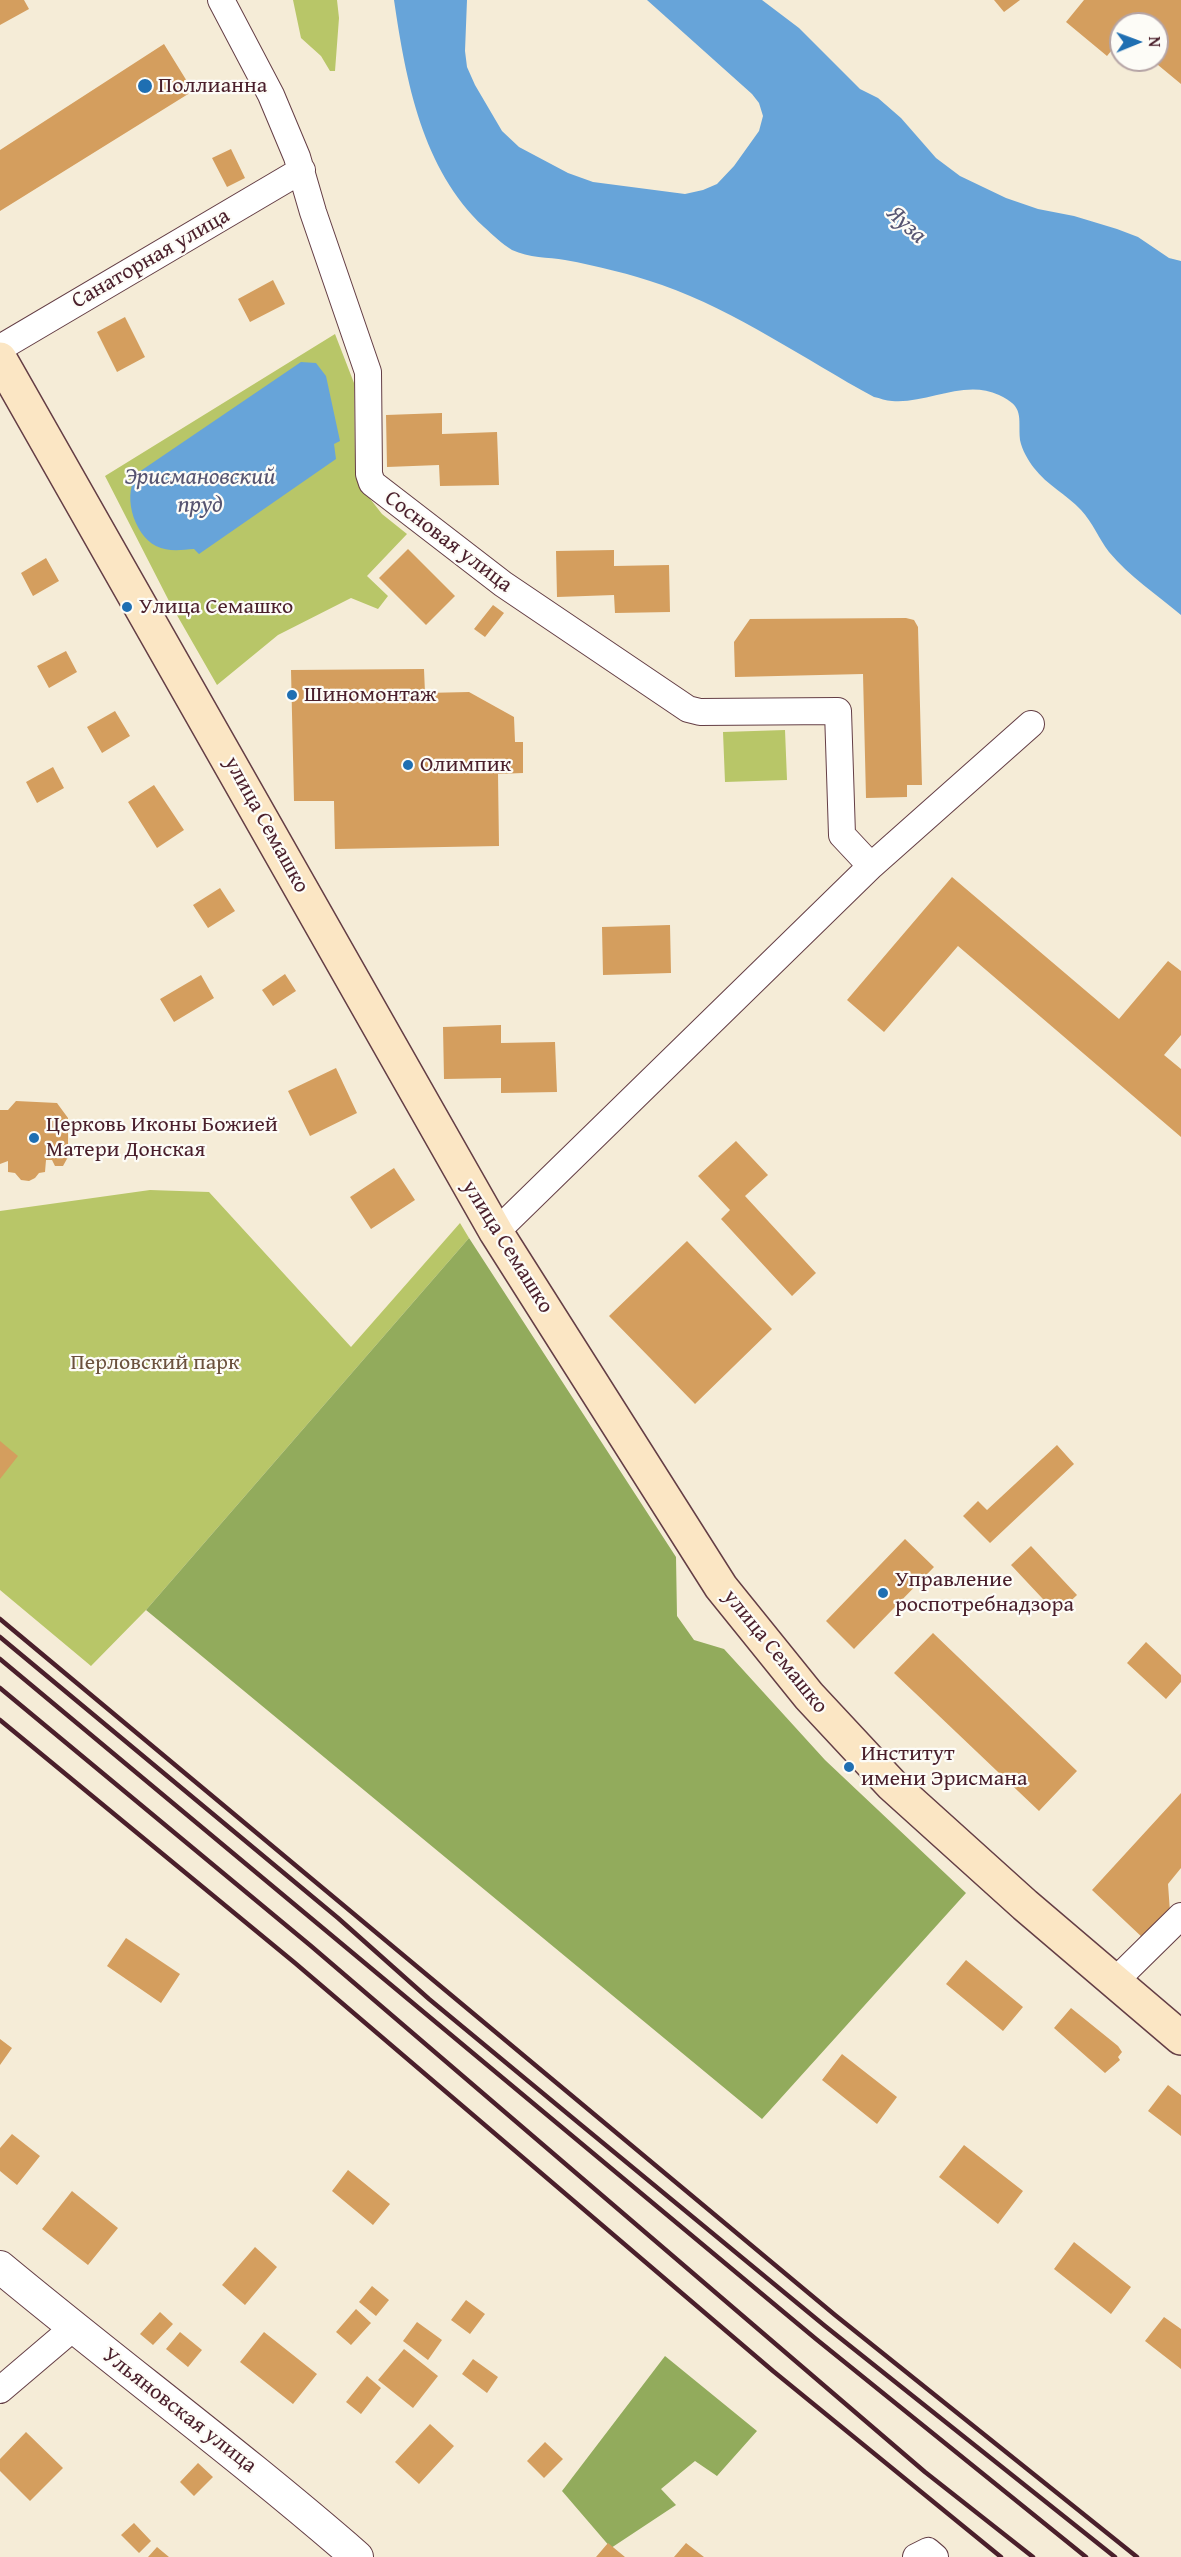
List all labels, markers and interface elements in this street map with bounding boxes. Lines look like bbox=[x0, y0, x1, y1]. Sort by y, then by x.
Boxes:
north arrow bbox=[1109, 12, 1169, 72]
text: N bbox=[1143, 36, 1167, 47]
place label: Поллианна bbox=[158, 73, 267, 99]
marker: Поллианна bbox=[136, 77, 154, 95]
water label: Яуза bbox=[880, 200, 932, 250]
street label: Санаторная улица bbox=[67, 203, 235, 315]
water label: Эрисмановский пруд bbox=[124, 464, 276, 520]
street label: Сосновая улица bbox=[379, 485, 517, 599]
place label: Улица Семашко bbox=[139, 594, 293, 620]
marker: Улица Семашко bbox=[120, 600, 134, 614]
place label: Шиномонтаж bbox=[304, 682, 436, 708]
marker: Шиномонтаж bbox=[285, 688, 299, 702]
street label: улица Семашко bbox=[218, 752, 314, 898]
place label: Олимпик bbox=[420, 752, 511, 778]
marker: Олимпик bbox=[401, 758, 415, 772]
place label: Церковь Иконы Божией Матери Донская bbox=[46, 1112, 278, 1164]
marker: Церковь Иконы Божией Матери Донская bbox=[27, 1131, 41, 1145]
street label: улица Семашко bbox=[456, 1176, 558, 1318]
park label: Перловский парк bbox=[71, 1350, 239, 1376]
place label: Управление роспотребнадзора bbox=[895, 1567, 1074, 1618]
street label: улица Семашко bbox=[717, 1585, 833, 1719]
marker: Управление роспотребнадзора bbox=[876, 1586, 890, 1600]
place label: Институт имени Эрисмана bbox=[861, 1741, 1028, 1792]
marker: Институт имени Эрисмана bbox=[842, 1760, 856, 1774]
street label: Ульяновская улица bbox=[96, 2342, 262, 2480]

